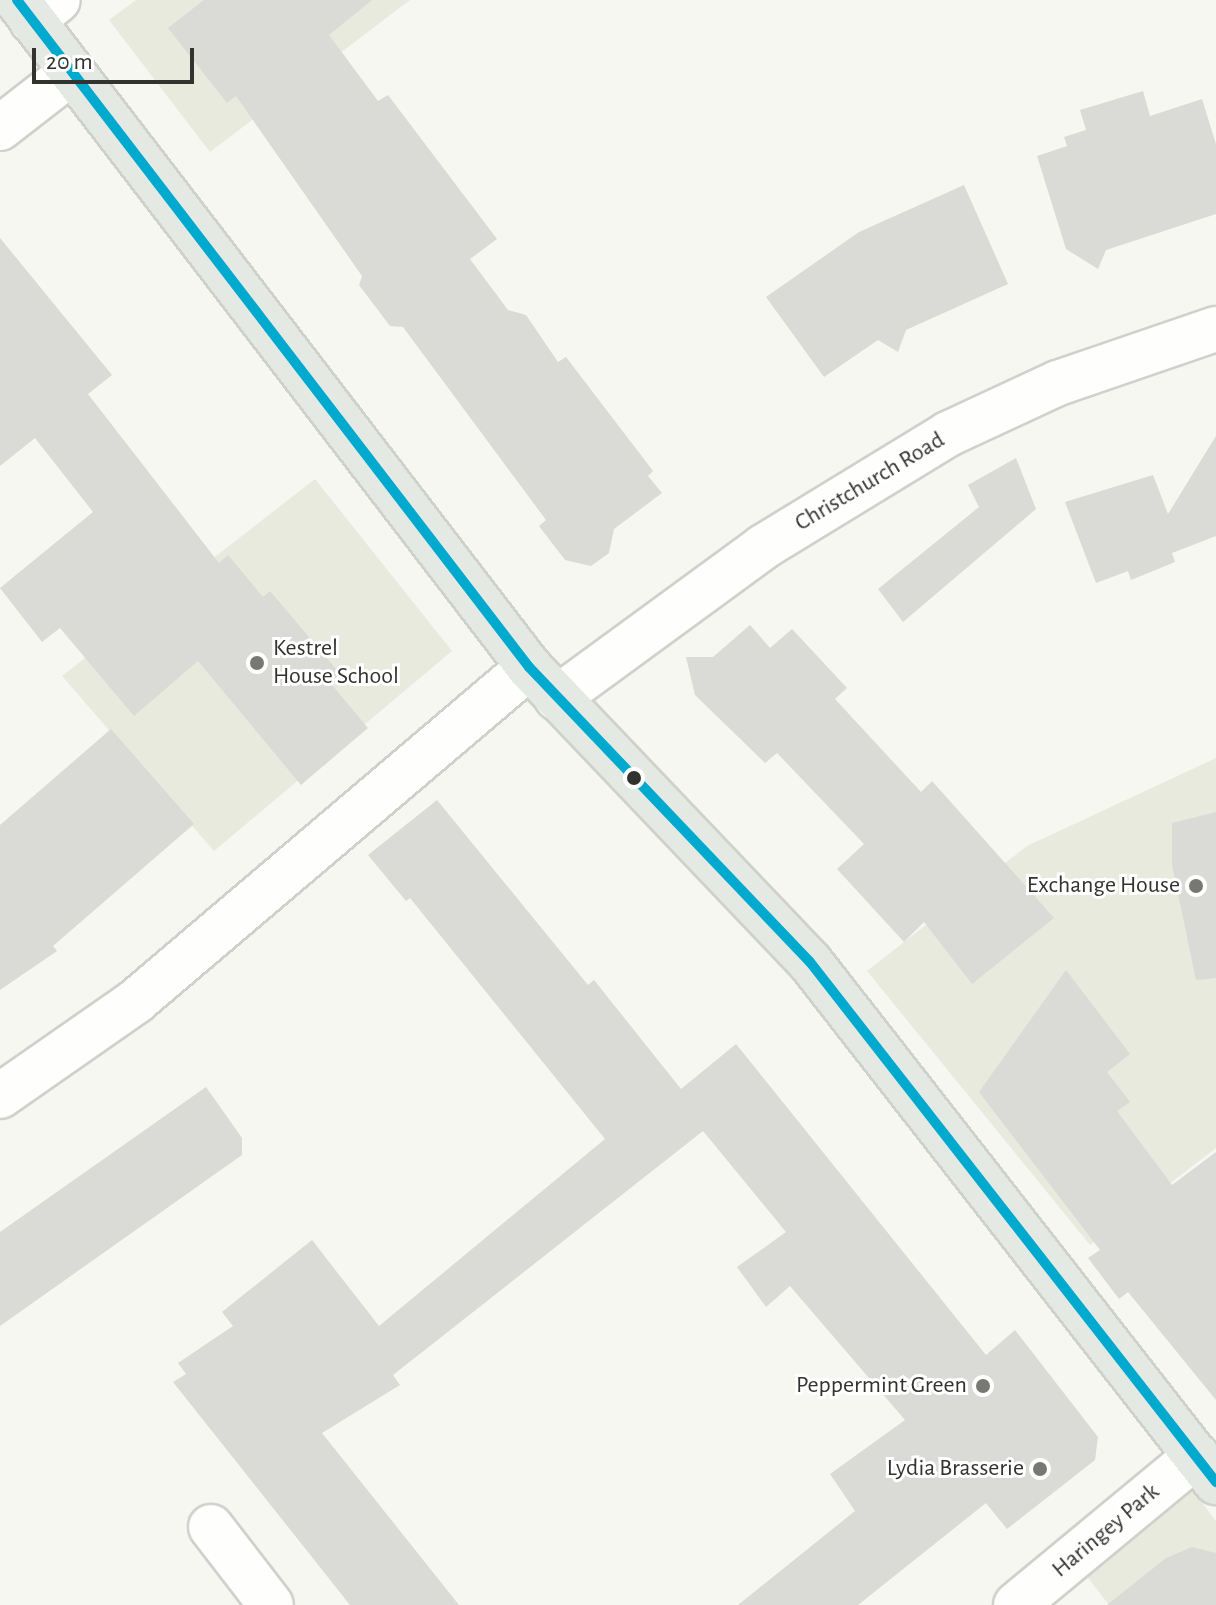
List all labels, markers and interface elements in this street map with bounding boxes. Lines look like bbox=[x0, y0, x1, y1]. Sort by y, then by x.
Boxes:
scale bar bbox=[36, 32, 198, 82]
text: 20 m bbox=[46, 50, 93, 74]
street label: Christchurch Road bbox=[790, 426, 950, 538]
place label: Kestrel House School bbox=[273, 635, 399, 691]
marker: Kestrel House School bbox=[248, 654, 266, 672]
unlabelled marker bbox=[626, 770, 642, 786]
place label: Exchange House bbox=[1027, 872, 1180, 900]
marker: Exchange House bbox=[1187, 877, 1205, 895]
place label: Peppermint Green bbox=[796, 1372, 967, 1400]
marker: Peppermint Green bbox=[974, 1377, 992, 1395]
place label: Lydia Brasserie bbox=[887, 1455, 1024, 1483]
marker: Lydia Brasserie bbox=[1031, 1460, 1049, 1478]
street label: Haringey Park bbox=[1047, 1478, 1165, 1584]

